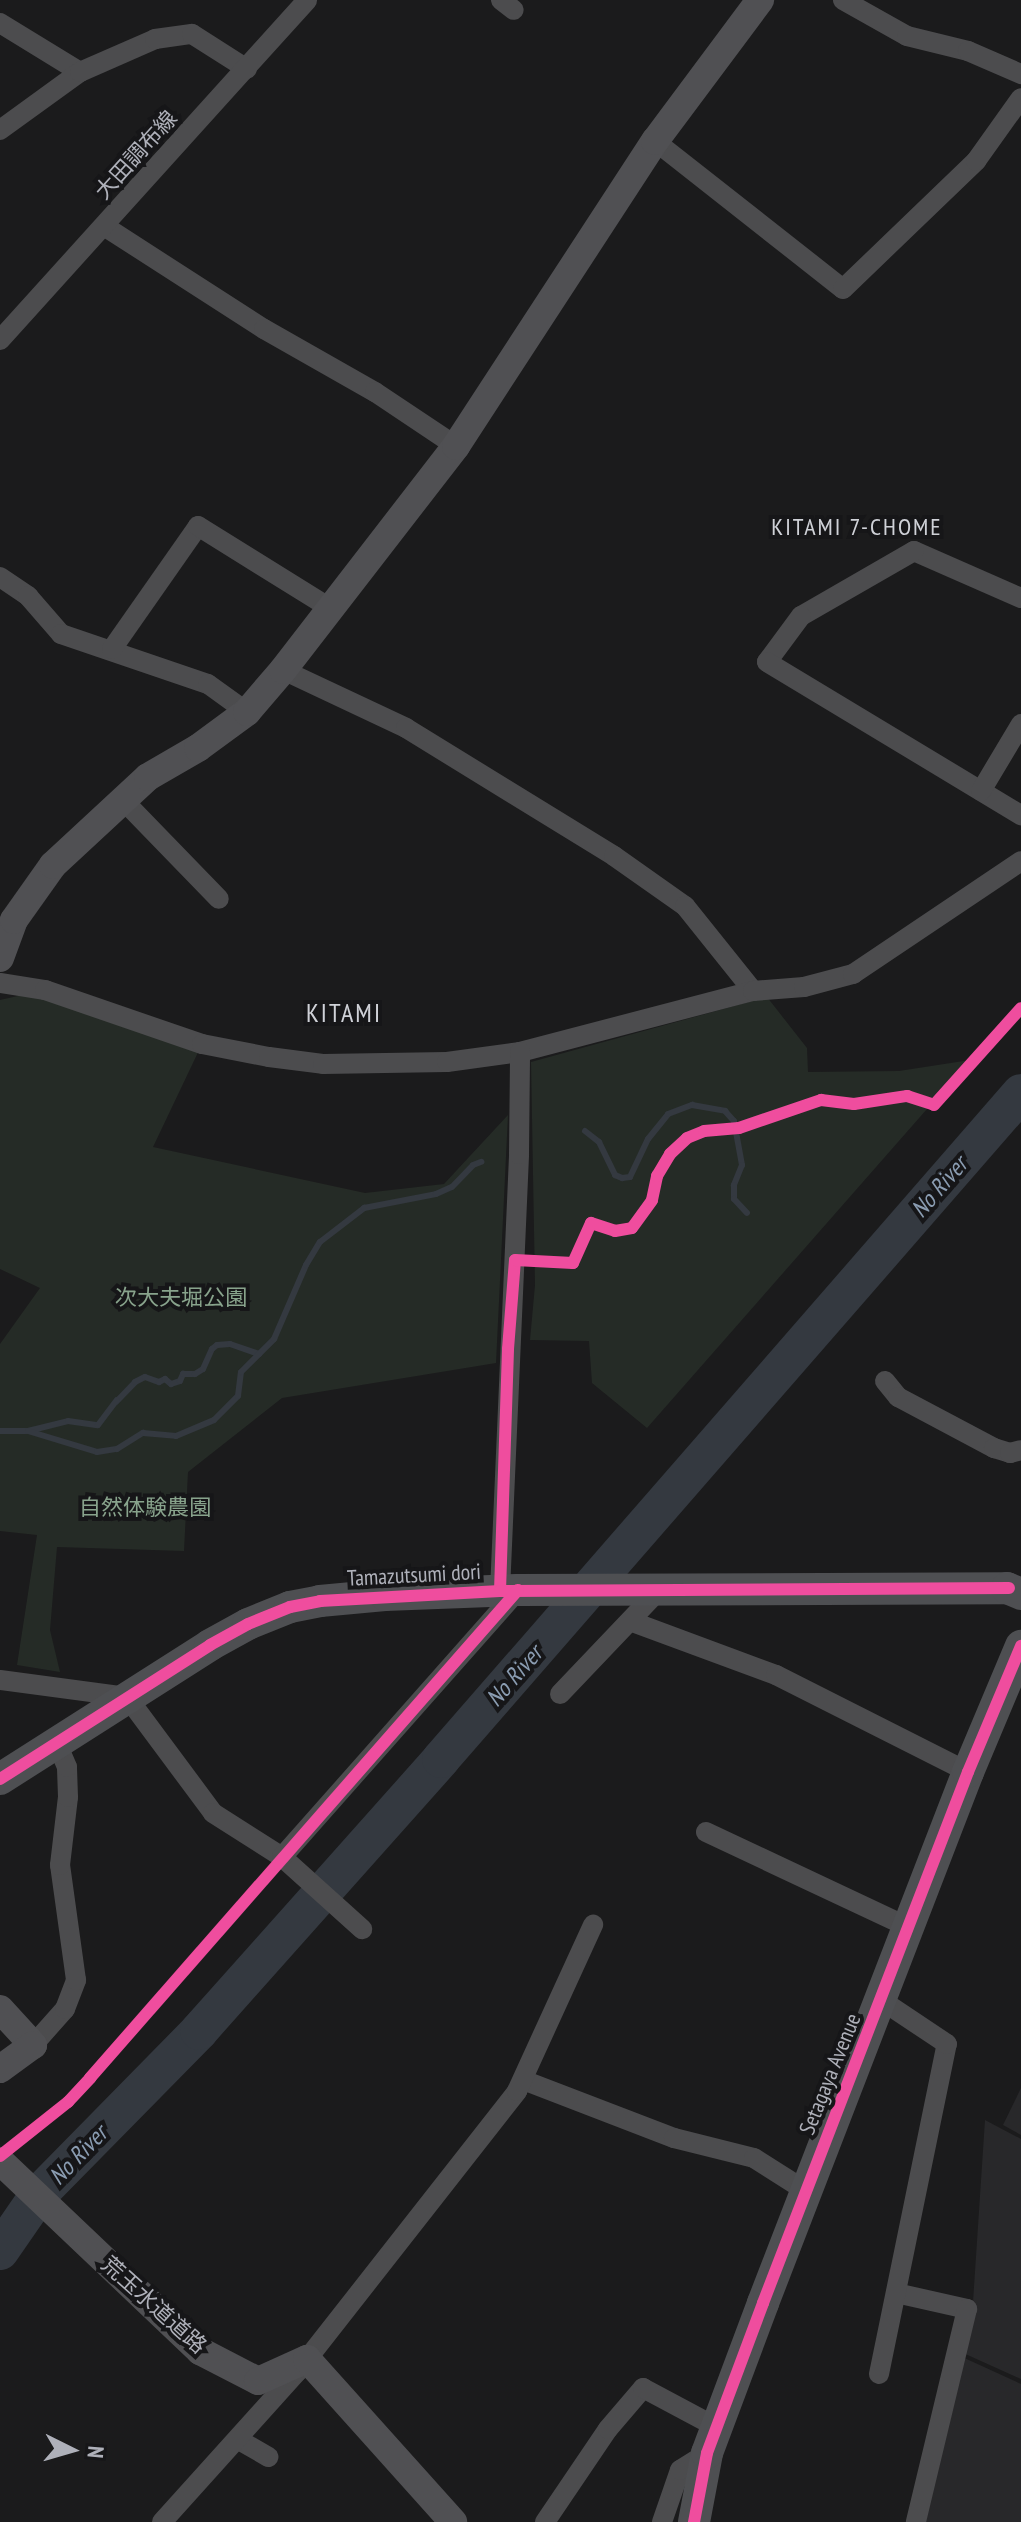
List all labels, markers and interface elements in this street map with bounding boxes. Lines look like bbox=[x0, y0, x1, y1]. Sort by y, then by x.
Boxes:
street label: 大田調布線 bbox=[89, 105, 183, 205]
district label: KITAMI 7-CHOME bbox=[771, 513, 943, 541]
district label: KITAMI bbox=[306, 997, 382, 1029]
water label: No River bbox=[905, 1151, 973, 1223]
park label: 次大夫堀公園 bbox=[115, 1285, 247, 1311]
park label: 自然体験農園 bbox=[79, 1495, 211, 1521]
street label: Tamazutsumi dori bbox=[346, 1558, 482, 1592]
water label: No River bbox=[480, 1640, 548, 1712]
street label: Setagaya Avenue bbox=[794, 2009, 866, 2139]
water label: No River bbox=[43, 2119, 113, 2191]
street label: 荒玉水道道路 bbox=[96, 2251, 212, 2359]
north arrow bbox=[32, 2410, 112, 2490]
text: N bbox=[81, 2445, 110, 2459]

